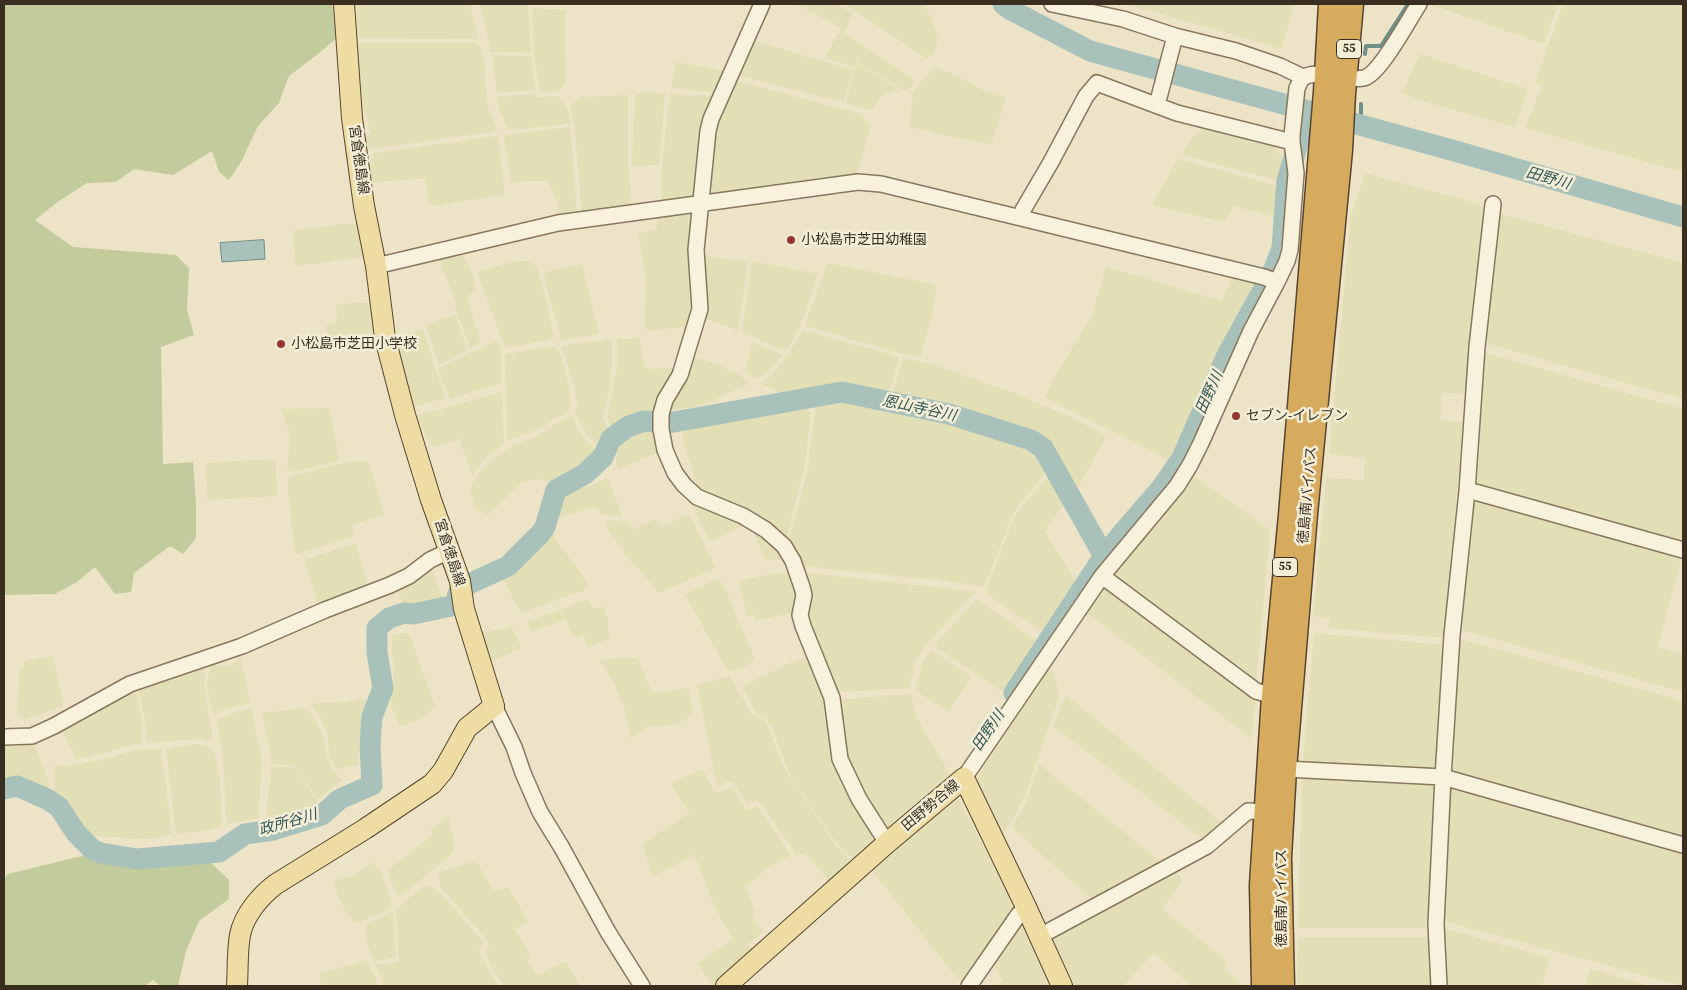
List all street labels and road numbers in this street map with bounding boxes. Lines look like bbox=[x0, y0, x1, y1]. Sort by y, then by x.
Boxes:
road number: 55 bbox=[1336, 40, 1362, 59]
street label: 宮倉徳島線 bbox=[345, 124, 371, 196]
street label: 徳島南バイパス bbox=[1295, 445, 1321, 545]
street label: 宮倉徳島線 bbox=[430, 517, 468, 589]
road number: 55 bbox=[1272, 558, 1298, 576]
street label: 田野勢合線 bbox=[899, 777, 963, 835]
street label: 徳島南バイパス bbox=[1274, 849, 1290, 947]

